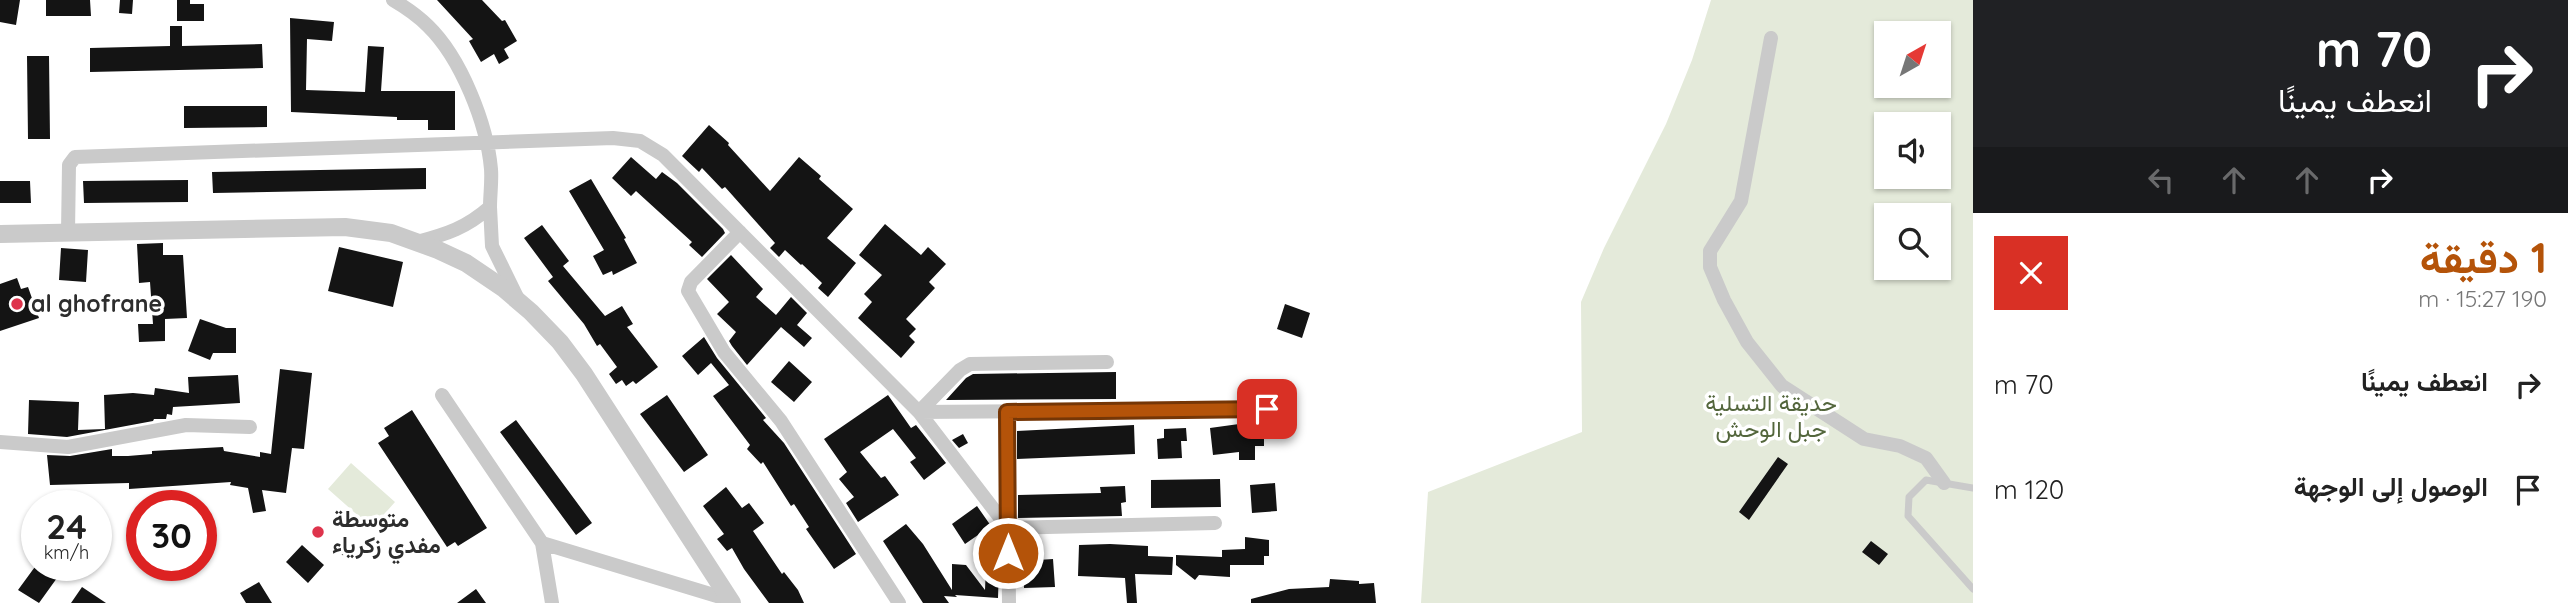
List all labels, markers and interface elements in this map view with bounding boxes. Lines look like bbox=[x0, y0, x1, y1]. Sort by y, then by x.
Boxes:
text: 70 m bbox=[2316, 18, 2432, 79]
north arrow bbox=[1874, 21, 1951, 98]
map controls bbox=[1874, 21, 1951, 280]
icon: right bbox=[2456, 28, 2547, 119]
text: انعطف يمينًا bbox=[2278, 80, 2432, 120]
button: sound bbox=[1874, 112, 1951, 189]
icon: left bbox=[2142, 161, 2180, 199]
icon: ahead bbox=[2215, 161, 2253, 199]
icon: ahead bbox=[2288, 161, 2326, 199]
icon: right bbox=[2361, 161, 2399, 199]
button: search bbox=[1874, 203, 1951, 280]
text: 1 دقيقة bbox=[2420, 231, 2547, 284]
button: close bbox=[1994, 236, 2068, 310]
text: 190 m · 15:27 bbox=[2418, 284, 2547, 313]
place label: al ghofrane bbox=[31, 289, 162, 318]
marker: al ghofrane bbox=[9, 296, 25, 312]
text: انعطف يمينًا bbox=[2361, 365, 2488, 398]
icon: right bbox=[2509, 366, 2547, 404]
text: 70 m bbox=[1994, 368, 2054, 401]
pin bbox=[1237, 379, 1297, 439]
park label: حديقة التسلية جبل الوحش bbox=[1705, 388, 1837, 444]
icon: arrive bbox=[1248, 390, 1286, 428]
text: الوصول إلى الوجهة bbox=[2294, 470, 2488, 503]
icon: arrive bbox=[2509, 471, 2547, 509]
text: 120 m bbox=[1994, 473, 2064, 506]
speed limit sign: 30 bbox=[126, 490, 217, 581]
text: 24 bbox=[46, 504, 87, 548]
place label: متوسطة مفدي زكرياء bbox=[332, 504, 441, 564]
position arrow bbox=[971, 516, 1045, 590]
marker: متوسطة مفدي زكرياء bbox=[310, 524, 326, 540]
text: km/h bbox=[44, 541, 89, 564]

